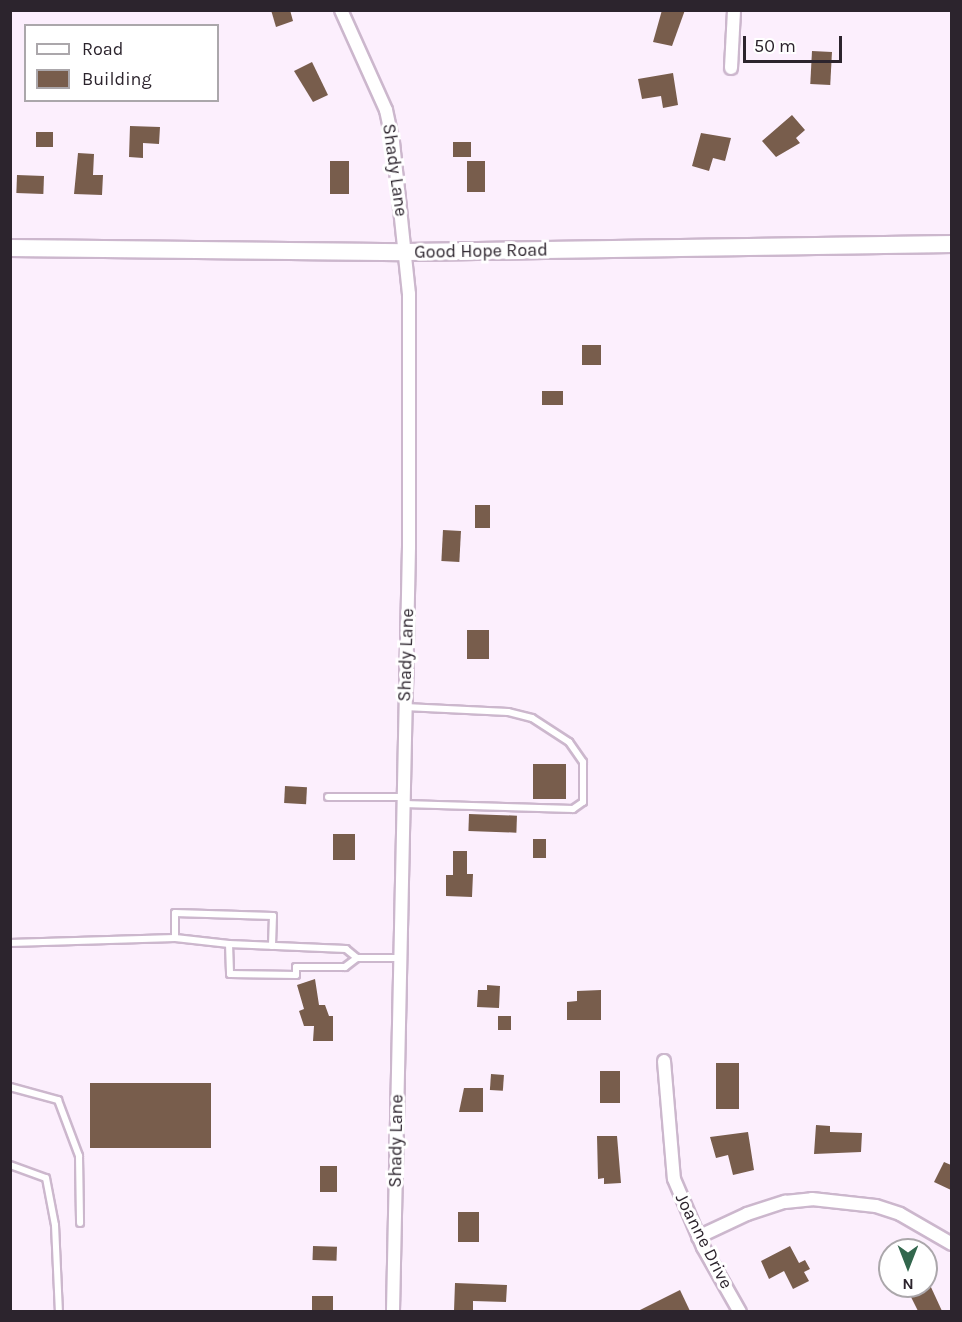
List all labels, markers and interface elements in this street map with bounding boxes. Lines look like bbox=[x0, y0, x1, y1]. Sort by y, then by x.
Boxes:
legend bbox=[24, 24, 219, 102]
scale bar bbox=[746, 24, 845, 62]
text: 50 m bbox=[754, 35, 796, 57]
text: Road bbox=[82, 38, 123, 60]
text: Building bbox=[82, 68, 152, 90]
street label: Shady Lane bbox=[378, 122, 412, 218]
street label: Good Hope Road bbox=[414, 239, 548, 263]
street label: Shady Lane bbox=[394, 608, 418, 702]
street label: Shady Lane bbox=[384, 1094, 408, 1188]
street label: Joanne Drive bbox=[671, 1190, 737, 1292]
north arrow bbox=[878, 1238, 938, 1298]
text: N bbox=[902, 1275, 914, 1294]

